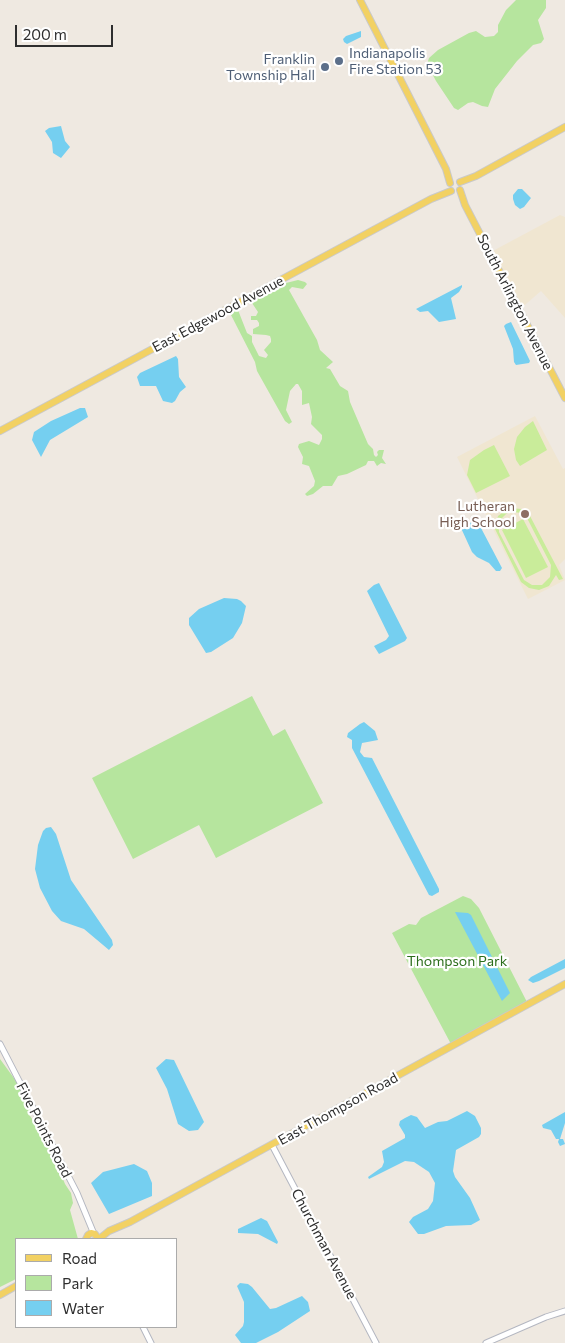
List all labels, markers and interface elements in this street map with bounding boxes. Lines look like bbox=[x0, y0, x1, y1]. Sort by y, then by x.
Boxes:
scale bar bbox=[18, 15, 115, 47]
text: 200 m bbox=[23, 25, 67, 43]
place label: Indianapolis Fire Station 53 bbox=[349, 45, 442, 78]
place label: Franklin Township Hall bbox=[226, 51, 315, 84]
marker: Indianapolis Fire Station 53 bbox=[333, 55, 345, 67]
marker: Franklin Township Hall bbox=[319, 61, 331, 73]
street label: South Arlington Avenue bbox=[473, 231, 557, 373]
street label: East Edgewood Avenue bbox=[149, 272, 287, 356]
place label: Lutheran High School bbox=[439, 498, 515, 530]
marker: Lutheran High School bbox=[519, 508, 531, 520]
park label: Thompson Park bbox=[407, 953, 507, 969]
street label: East Thompson Road bbox=[275, 1069, 401, 1149]
street label: Five Points Road bbox=[13, 1080, 75, 1180]
street label: Churchman Avenue bbox=[288, 1186, 360, 1302]
legend bbox=[15, 1238, 178, 1328]
text: Road bbox=[62, 1249, 97, 1267]
text: Park bbox=[62, 1274, 93, 1292]
text: Water bbox=[62, 1299, 104, 1317]

